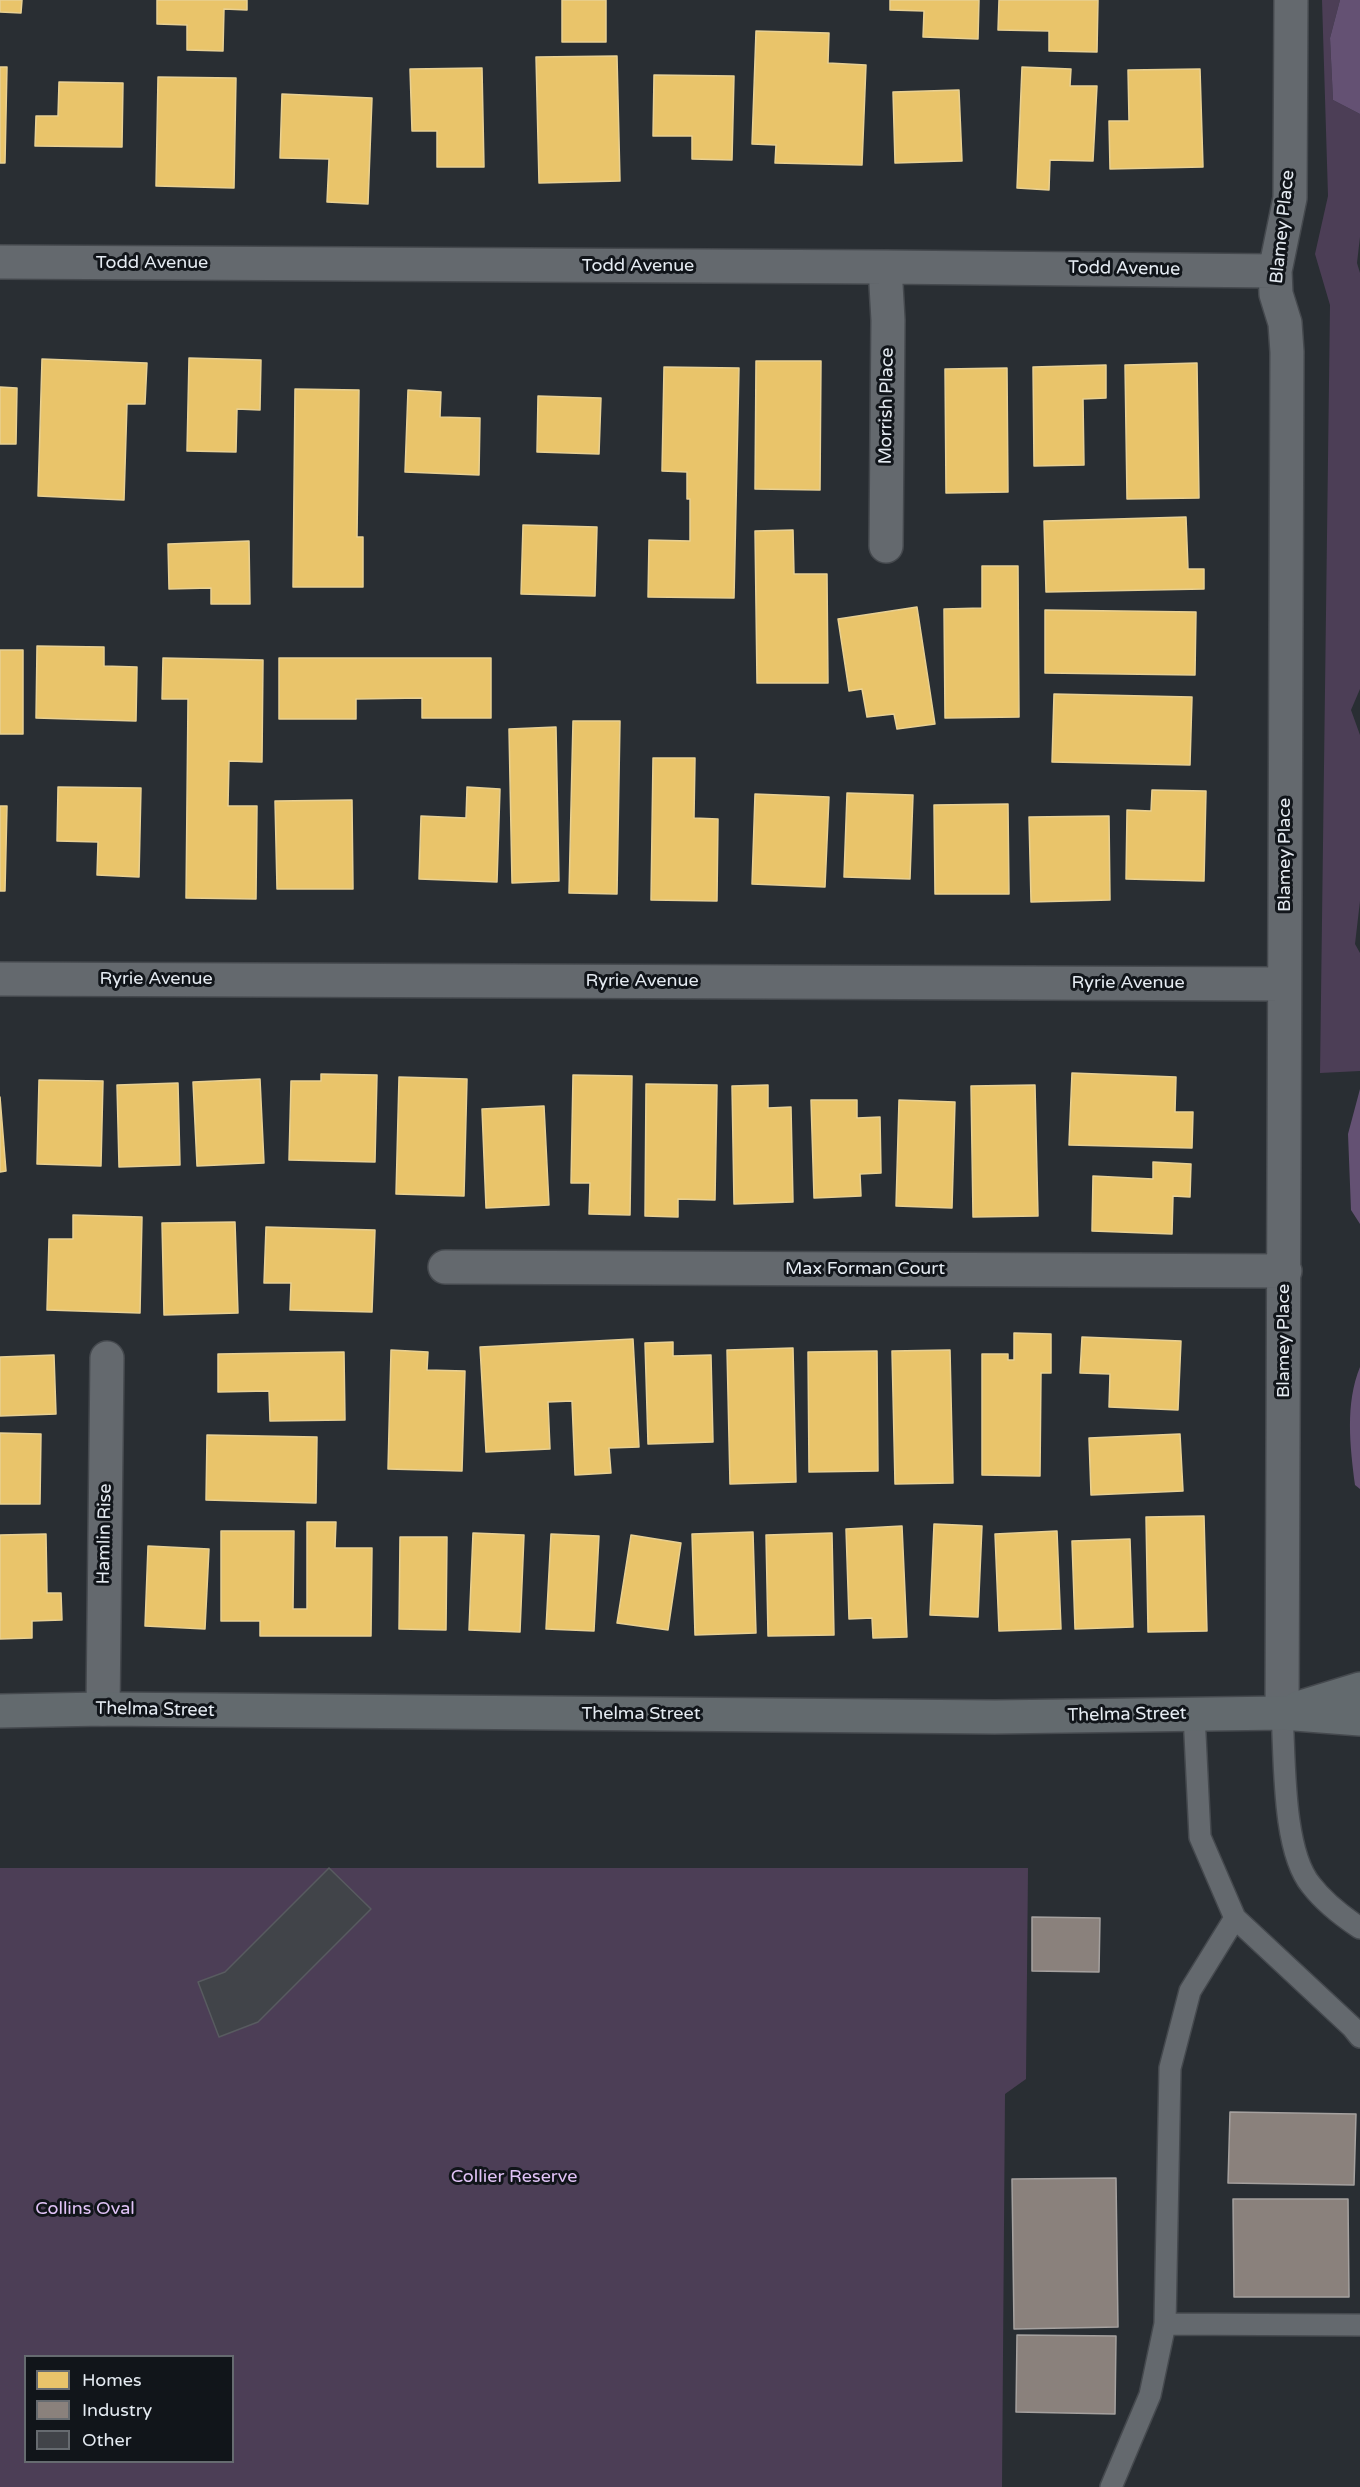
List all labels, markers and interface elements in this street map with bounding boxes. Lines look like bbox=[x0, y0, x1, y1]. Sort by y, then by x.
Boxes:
street label: Blamey Place bbox=[1266, 169, 1300, 285]
street label: Todd Avenue bbox=[96, 252, 208, 274]
street label: Todd Avenue bbox=[582, 255, 694, 277]
street label: Todd Avenue bbox=[1068, 257, 1180, 281]
street label: Morrish Place bbox=[875, 347, 899, 465]
street label: Blamey Place bbox=[1274, 798, 1296, 912]
street label: Ryrie Avenue bbox=[99, 968, 213, 990]
street label: Ryrie Avenue bbox=[585, 970, 699, 992]
street label: Ryrie Avenue bbox=[1071, 972, 1185, 994]
street label: Max Forman Court bbox=[785, 1258, 945, 1280]
street label: Blamey Place bbox=[1273, 1284, 1295, 1398]
street label: Hamlin Rise bbox=[93, 1483, 117, 1585]
street label: Thelma Street bbox=[95, 1698, 215, 1722]
street label: Thelma Street bbox=[581, 1703, 701, 1725]
street label: Thelma Street bbox=[1067, 1703, 1187, 1727]
park label: Collier Reserve bbox=[451, 2166, 577, 2188]
park label: Collins Oval bbox=[35, 2198, 135, 2220]
legend bbox=[24, 2355, 234, 2463]
text: Homes bbox=[82, 2369, 142, 2391]
text: Industry bbox=[82, 2399, 152, 2421]
text: Other bbox=[82, 2429, 132, 2451]

